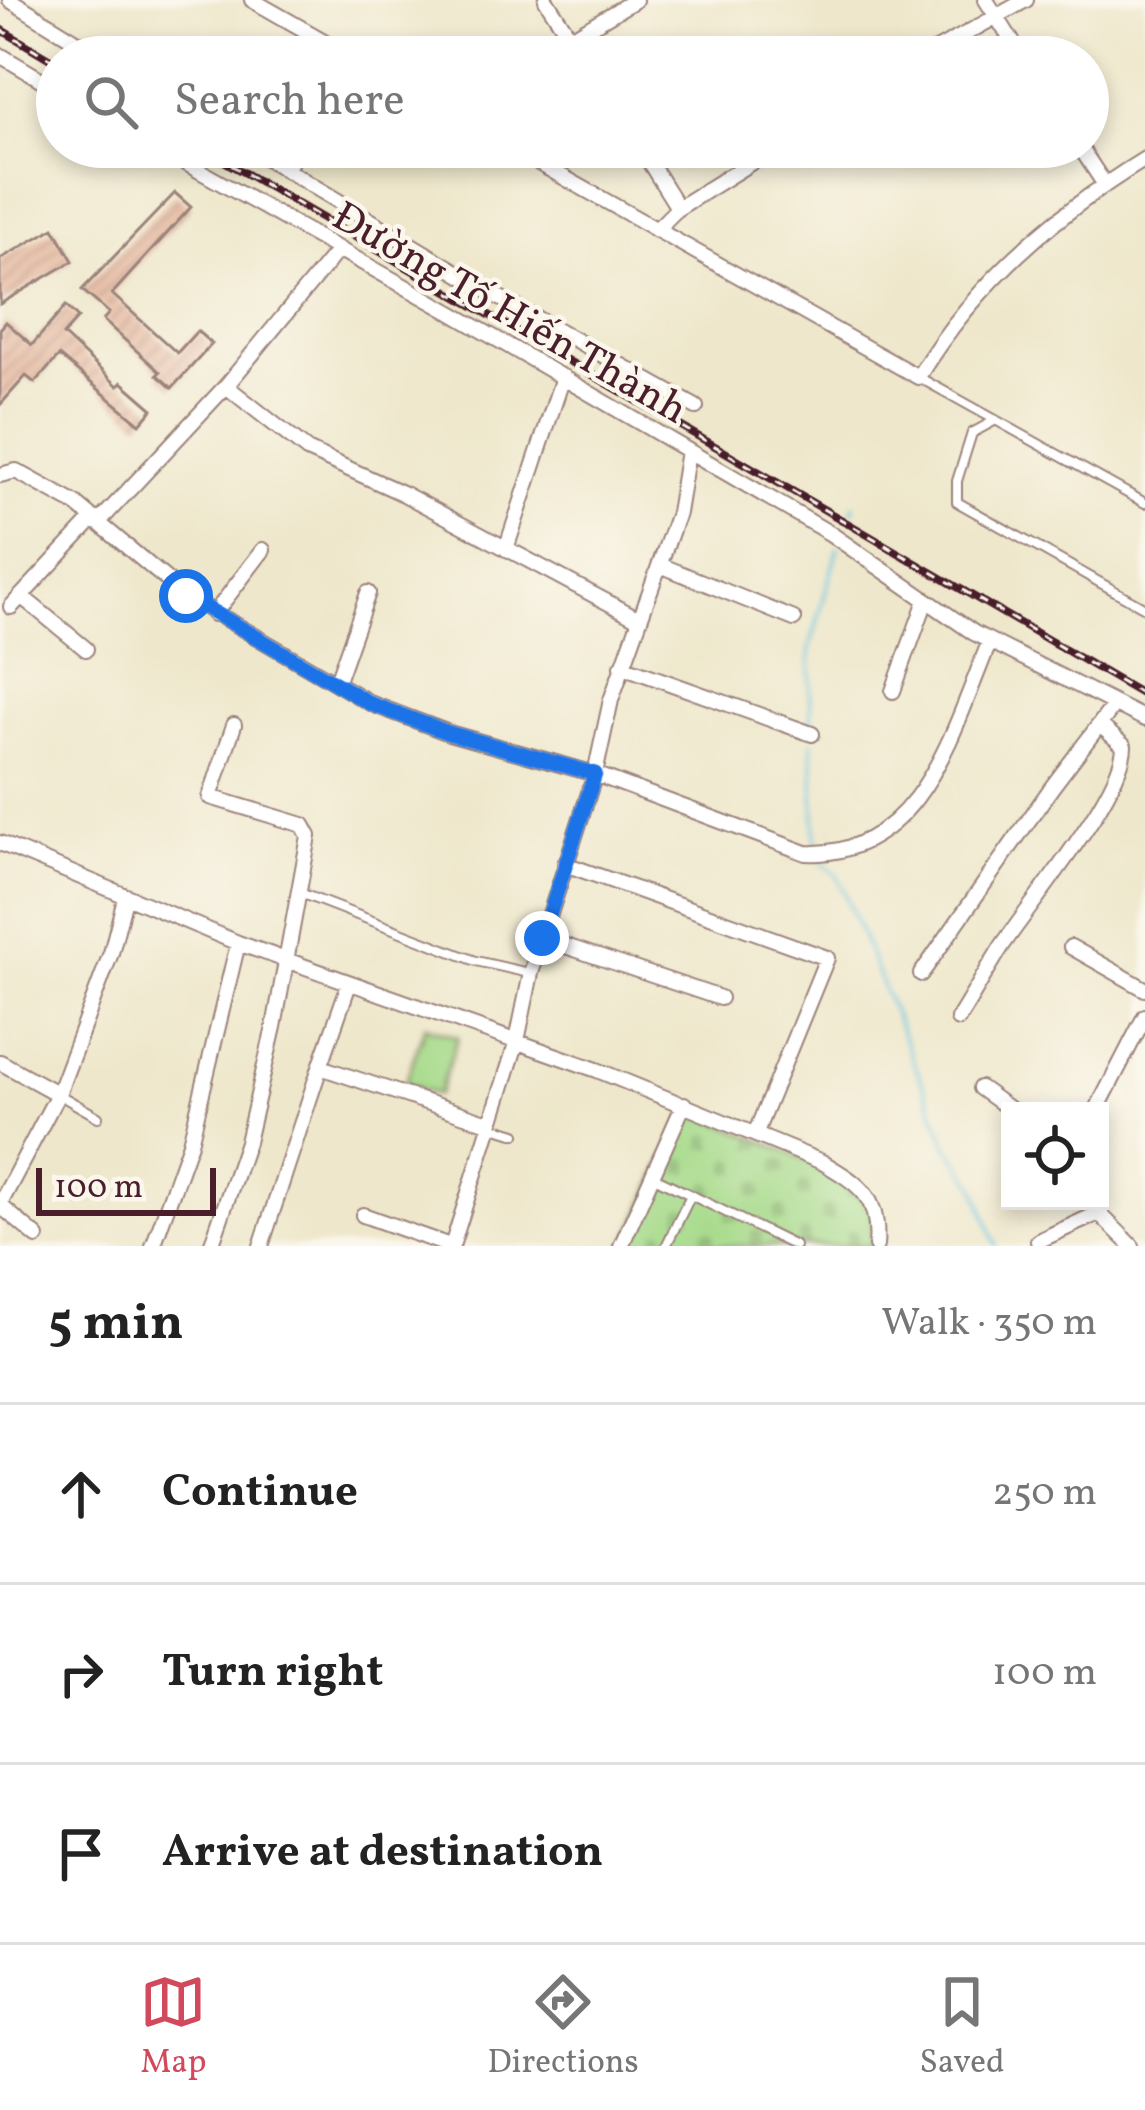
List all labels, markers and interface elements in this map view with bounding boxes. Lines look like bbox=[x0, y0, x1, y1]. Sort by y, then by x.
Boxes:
search box bbox=[36, 36, 1109, 168]
icon: search bbox=[78, 69, 144, 135]
text: Search here bbox=[174, 71, 405, 134]
street label: Đường Tố Hiến Thành bbox=[320, 189, 697, 441]
route start bbox=[159, 569, 213, 623]
route end bbox=[515, 911, 569, 965]
map controls bbox=[1001, 1102, 1109, 1210]
button: locate bbox=[1001, 1102, 1109, 1210]
scale bar bbox=[36, 1162, 216, 1215]
text: 100 m bbox=[54, 1166, 143, 1212]
text: 5 min bbox=[48, 1289, 184, 1360]
text: Walk · 350 m bbox=[881, 1297, 1097, 1351]
icon: ahead bbox=[48, 1461, 114, 1527]
text: Continue bbox=[162, 1462, 358, 1525]
text: 250 m bbox=[992, 1467, 1097, 1521]
icon: right bbox=[48, 1641, 114, 1707]
text: Turn right bbox=[162, 1642, 383, 1705]
text: 100 m bbox=[992, 1647, 1097, 1701]
icon: arrive bbox=[48, 1821, 114, 1887]
text: Arrive at destination bbox=[162, 1822, 603, 1885]
tab: Map bbox=[140, 1969, 207, 2087]
tab: Directions bbox=[487, 1969, 639, 2087]
tab: Saved bbox=[920, 1969, 1005, 2087]

